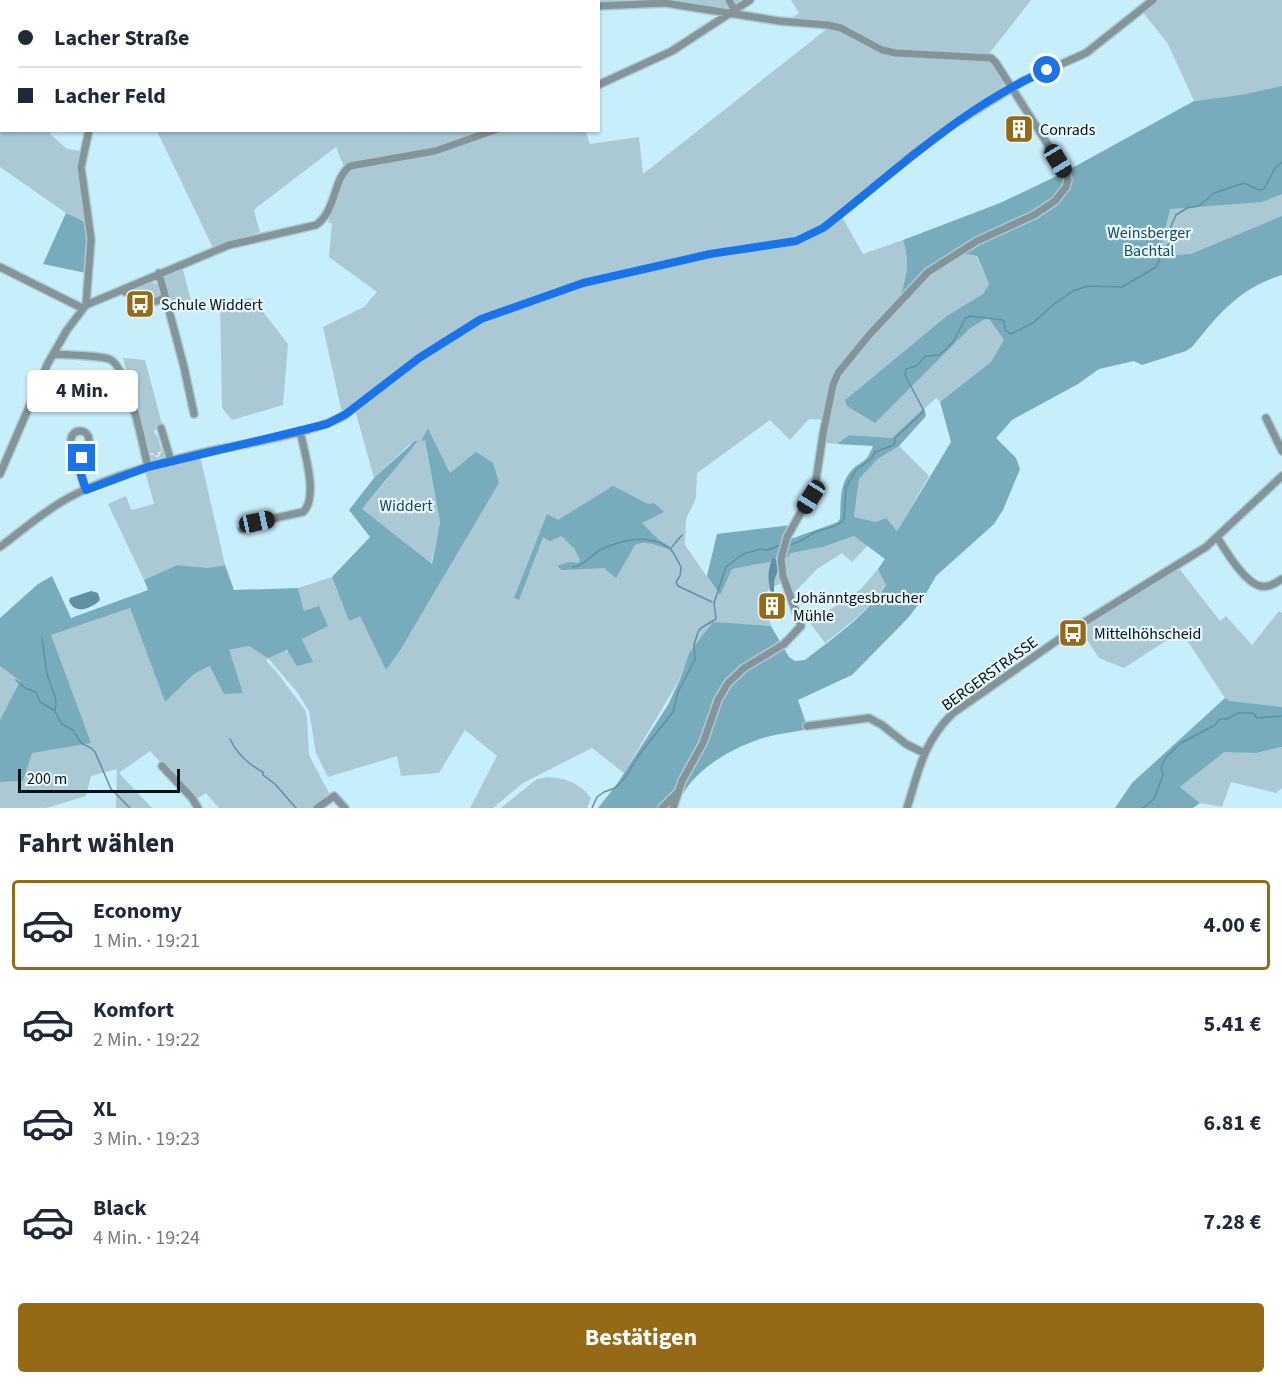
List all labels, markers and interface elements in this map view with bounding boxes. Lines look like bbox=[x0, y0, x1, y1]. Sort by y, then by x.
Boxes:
text: Lacher Straße bbox=[54, 22, 189, 54]
route start bbox=[1033, 56, 1060, 83]
text: Lacher Feld bbox=[54, 80, 166, 112]
building icon: Conrads bbox=[1003, 113, 1035, 145]
place label: Conrads bbox=[1040, 119, 1096, 141]
car bbox=[1041, 141, 1075, 181]
park label: Weinsberger Bachtal bbox=[1107, 222, 1191, 262]
bus stop icon: Schule Widdert bbox=[124, 288, 156, 320]
place label: Schule Widdert bbox=[161, 294, 263, 316]
callout: 4 Min. bbox=[26, 371, 138, 413]
text: 4 Min. bbox=[56, 377, 109, 405]
route end bbox=[68, 444, 95, 471]
car bbox=[794, 477, 828, 517]
park label: Widdert bbox=[379, 495, 433, 517]
car bbox=[238, 509, 276, 535]
place label: Johänntgesbrucher Mühle bbox=[793, 587, 924, 627]
building icon: Johänntgesbrucher Mühle bbox=[756, 590, 788, 622]
bus stop icon: Mittelhöhscheid bbox=[1057, 617, 1089, 649]
place label: Mittelhöhscheid bbox=[1094, 623, 1201, 645]
street label: BERGERSTRASSE bbox=[937, 631, 1042, 716]
scale bar bbox=[18, 766, 180, 794]
text: 200 m bbox=[27, 768, 67, 790]
text: Fahrt wählen bbox=[18, 824, 175, 863]
text: Economy bbox=[93, 895, 182, 927]
icon: car bbox=[21, 898, 75, 952]
text: 4.00 € bbox=[1204, 909, 1261, 941]
text: 1 Min. · 19:21 bbox=[93, 927, 200, 955]
text: Komfort bbox=[93, 994, 174, 1026]
icon: car bbox=[21, 997, 75, 1051]
text: 5.41 € bbox=[1204, 1008, 1261, 1040]
text: 2 Min. · 19:22 bbox=[93, 1026, 200, 1054]
text: XL bbox=[93, 1093, 117, 1125]
icon: car bbox=[21, 1096, 75, 1150]
text: 6.81 € bbox=[1204, 1107, 1261, 1139]
text: 3 Min. · 19:23 bbox=[93, 1125, 200, 1153]
text: Black bbox=[93, 1192, 147, 1224]
icon: car bbox=[21, 1195, 75, 1249]
text: 7.28 € bbox=[1204, 1206, 1261, 1238]
text: 4 Min. · 19:24 bbox=[93, 1224, 200, 1252]
button: Bestätigen bbox=[18, 1303, 1264, 1372]

